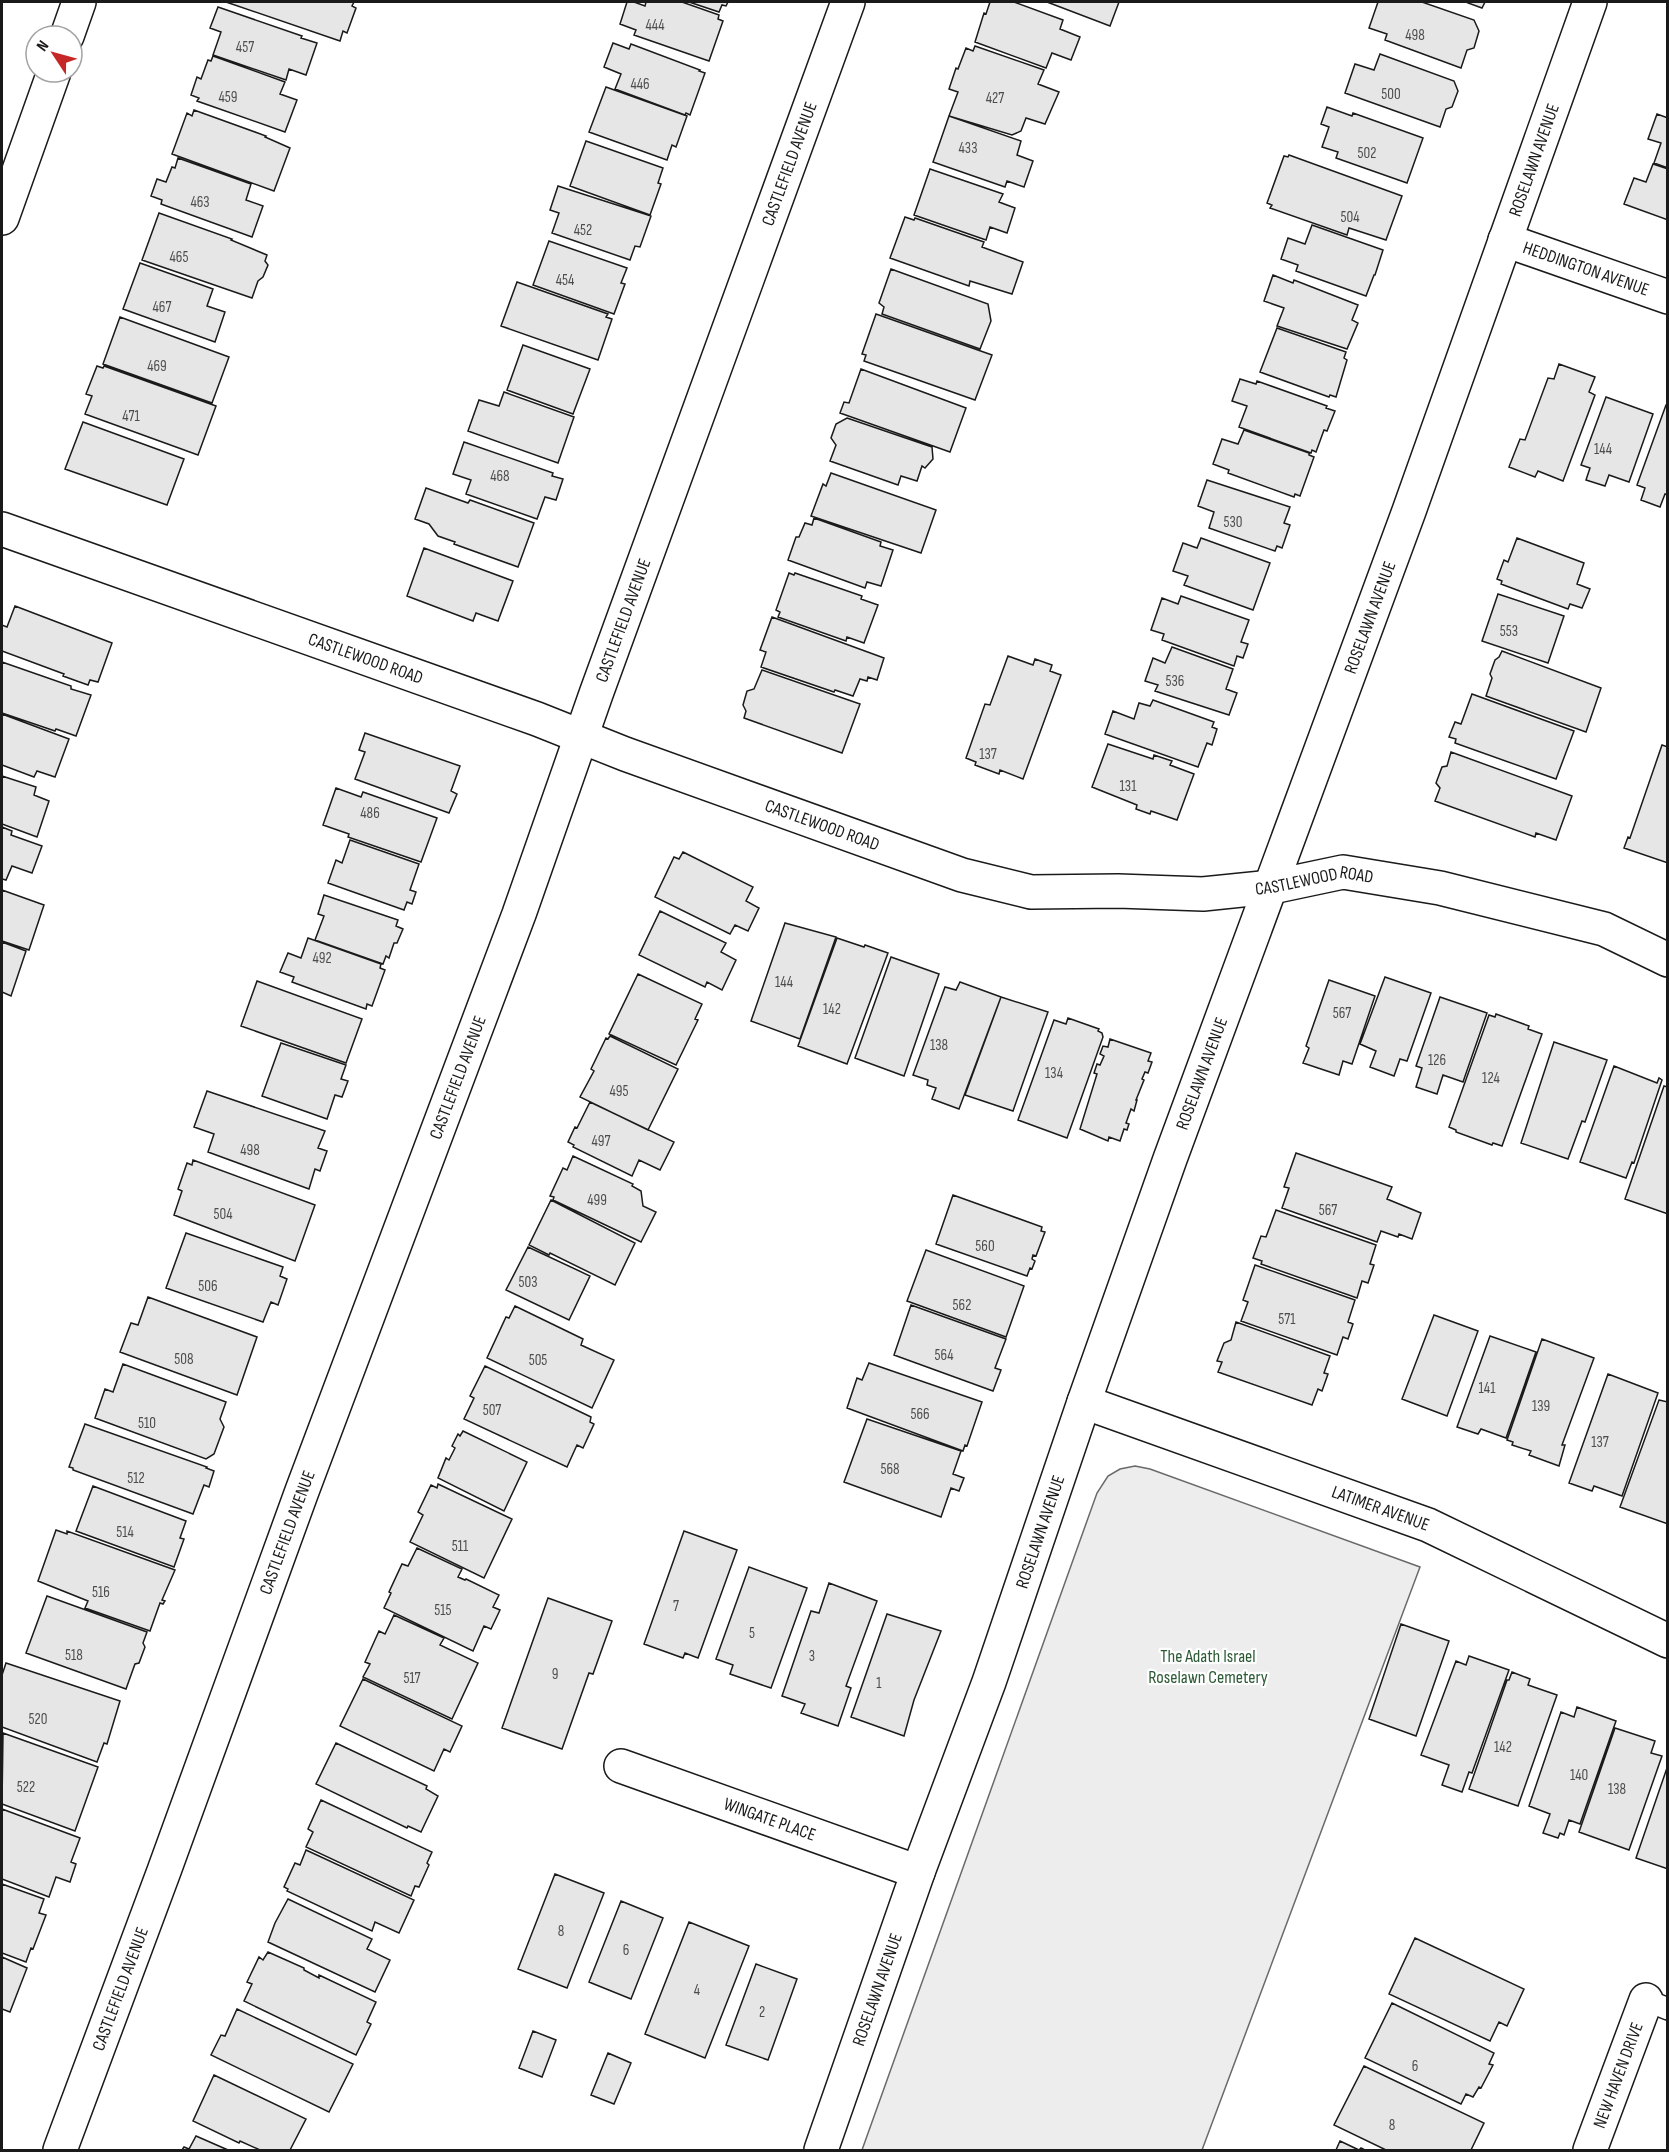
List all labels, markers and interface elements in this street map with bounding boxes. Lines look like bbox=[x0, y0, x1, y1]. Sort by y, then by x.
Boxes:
house number: 444 bbox=[646, 16, 664, 35]
north arrow bbox=[24, 24, 84, 84]
house number: 498 bbox=[1405, 26, 1425, 45]
text: N bbox=[33, 37, 53, 55]
house number: 457 bbox=[236, 38, 254, 57]
house number: 446 bbox=[630, 75, 650, 94]
house number: 500 bbox=[1381, 85, 1401, 104]
house number: 459 bbox=[219, 88, 237, 107]
house number: 427 bbox=[986, 89, 1004, 108]
street label: CASTLEFIELD AVENUE bbox=[757, 99, 822, 229]
street label: ROSELAWN AVENUE bbox=[1505, 101, 1564, 219]
house number: 433 bbox=[959, 139, 977, 158]
house number: 502 bbox=[1358, 144, 1376, 163]
house number: 463 bbox=[190, 193, 210, 212]
house number: 504 bbox=[1341, 208, 1359, 227]
house number: 452 bbox=[574, 221, 592, 240]
street label: HEDDINGTON AVENUE bbox=[1520, 237, 1652, 301]
house number: 465 bbox=[170, 248, 188, 267]
house number: 454 bbox=[556, 271, 574, 290]
house number: 467 bbox=[153, 298, 171, 317]
house number: 469 bbox=[147, 357, 167, 376]
house number: 471 bbox=[122, 407, 140, 426]
house number: 144 bbox=[1594, 440, 1612, 459]
house number: 468 bbox=[490, 467, 510, 486]
house number: 530 bbox=[1224, 513, 1243, 532]
street label: CASTLEFIELD AVENUE bbox=[591, 556, 655, 685]
street label: ROSELAWN AVENUE bbox=[1340, 558, 1401, 677]
house number: 553 bbox=[1500, 622, 1518, 641]
street label: CASTLEWOOD ROAD bbox=[305, 629, 426, 689]
house number: 536 bbox=[1166, 672, 1184, 691]
house number: 137 bbox=[979, 745, 997, 764]
house number: 131 bbox=[1120, 777, 1137, 796]
street label: CASTLEWOOD ROAD bbox=[762, 795, 882, 855]
house number: 486 bbox=[360, 804, 380, 823]
street label: CASTLEWOOD ROAD bbox=[1254, 862, 1375, 900]
house number: 492 bbox=[312, 949, 332, 968]
house number: 144 bbox=[775, 973, 793, 992]
house number: 142 bbox=[823, 1000, 841, 1019]
house number: 567 bbox=[1333, 1004, 1351, 1023]
street label: CASTLEFIELD AVENUE bbox=[425, 1013, 491, 1142]
street label: ROSELAWN AVENUE bbox=[1172, 1014, 1232, 1133]
house number: 138 bbox=[930, 1036, 948, 1055]
house number: 126 bbox=[1428, 1051, 1446, 1070]
house number: 134 bbox=[1045, 1064, 1063, 1083]
house number: 124 bbox=[1482, 1069, 1500, 1088]
house number: 495 bbox=[610, 1082, 628, 1101]
house number: 497 bbox=[592, 1132, 610, 1151]
house number: 498 bbox=[240, 1141, 260, 1160]
house number: 499 bbox=[587, 1191, 607, 1210]
house number: 567 bbox=[1319, 1201, 1337, 1220]
house number: 504 bbox=[214, 1205, 232, 1224]
house number: 560 bbox=[975, 1237, 995, 1256]
house number: 503 bbox=[519, 1273, 538, 1292]
house number: 506 bbox=[198, 1277, 218, 1296]
house number: 562 bbox=[953, 1296, 971, 1315]
house number: 571 bbox=[1278, 1310, 1296, 1329]
house number: 564 bbox=[934, 1346, 954, 1365]
house number: 508 bbox=[174, 1350, 194, 1369]
house number: 505 bbox=[529, 1351, 547, 1370]
house number: 141 bbox=[1479, 1379, 1496, 1398]
house number: 139 bbox=[1532, 1397, 1550, 1416]
house number: 507 bbox=[483, 1401, 501, 1420]
house number: 566 bbox=[910, 1405, 930, 1424]
house number: 510 bbox=[138, 1414, 156, 1433]
house number: 137 bbox=[1591, 1433, 1609, 1452]
house number: 568 bbox=[880, 1460, 900, 1479]
street label: CASTLEFIELD AVENUE bbox=[255, 1468, 320, 1597]
house number: 512 bbox=[127, 1469, 145, 1488]
street label: ROSELAWN AVENUE bbox=[1012, 1472, 1069, 1591]
street label: LATIMER AVENUE bbox=[1329, 1481, 1432, 1536]
house number: 514 bbox=[116, 1523, 134, 1542]
house number: 511 bbox=[452, 1537, 469, 1556]
house number: 516 bbox=[92, 1583, 110, 1602]
house number: 7 bbox=[673, 1597, 679, 1616]
house number: 515 bbox=[434, 1601, 452, 1620]
house number: 5 bbox=[749, 1624, 755, 1643]
house number: 518 bbox=[65, 1646, 83, 1665]
park label: The Adath Israel Roselawn Cemetery bbox=[1148, 1646, 1268, 1688]
house number: 3 bbox=[809, 1647, 815, 1666]
house number: 9 bbox=[552, 1665, 558, 1684]
house number: 517 bbox=[403, 1669, 421, 1688]
house number: 1 bbox=[876, 1674, 882, 1693]
house number: 520 bbox=[29, 1710, 47, 1729]
house number: 142 bbox=[1494, 1738, 1512, 1757]
house number: 140 bbox=[1570, 1766, 1588, 1785]
house number: 522 bbox=[17, 1778, 35, 1797]
house number: 138 bbox=[1608, 1780, 1626, 1799]
street label: WINGATE PLACE bbox=[721, 1794, 819, 1846]
house number: 8 bbox=[558, 1922, 564, 1941]
street label: CASTLEFIELD AVENUE bbox=[88, 1924, 153, 2054]
street label: ROSELAWN AVENUE bbox=[848, 1930, 907, 2049]
house number: 6 bbox=[623, 1941, 629, 1960]
house number: 4 bbox=[694, 1981, 700, 2000]
house number: 2 bbox=[759, 2003, 765, 2022]
street label: NEW HAVEN DRIVE bbox=[1589, 2019, 1648, 2131]
house number: 6 bbox=[1412, 2057, 1418, 2076]
house number: 8 bbox=[1389, 2116, 1395, 2135]

